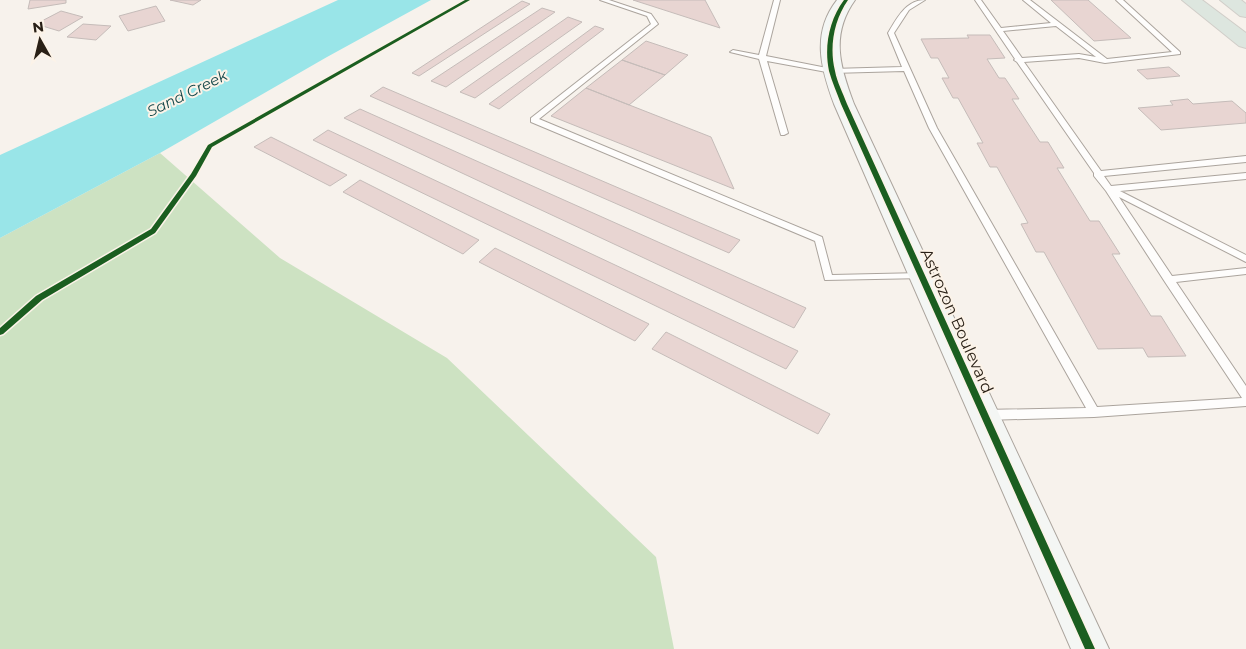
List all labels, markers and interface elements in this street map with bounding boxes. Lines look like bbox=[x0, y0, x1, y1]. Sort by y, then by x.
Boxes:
north arrow bbox=[15, 15, 65, 65]
text: N bbox=[31, 17, 45, 37]
water label: Sand Creek bbox=[144, 65, 231, 121]
street label: Astrozon Boulevard bbox=[917, 246, 997, 396]

